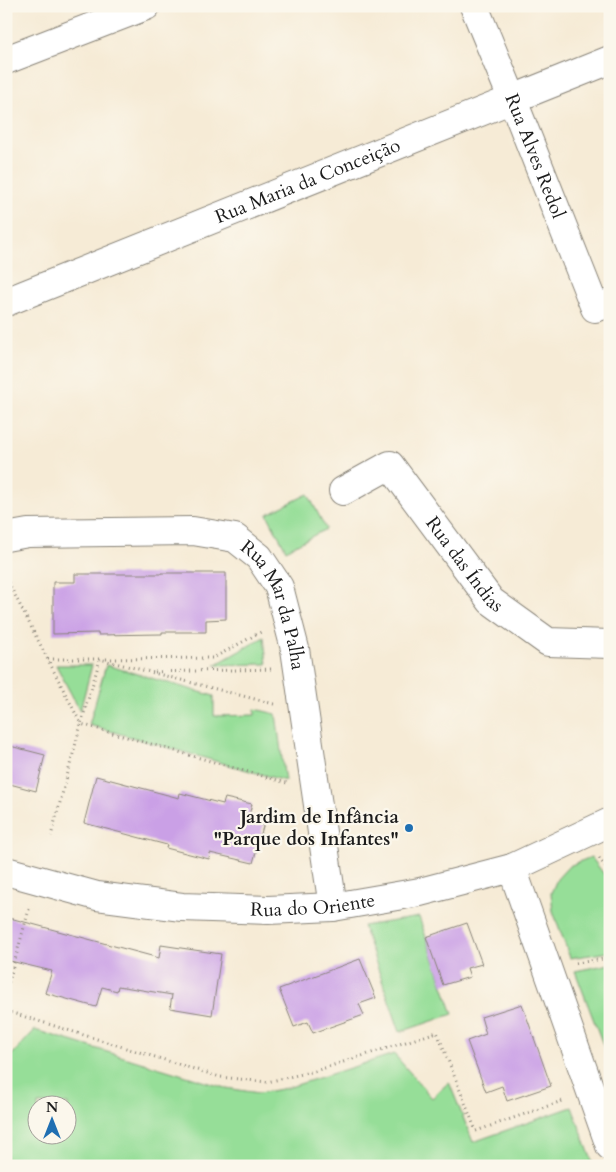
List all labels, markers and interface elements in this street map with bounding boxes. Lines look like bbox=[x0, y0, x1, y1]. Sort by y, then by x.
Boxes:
street label: Rua Alves Redol bbox=[499, 90, 571, 222]
street label: Rua Maria da Conceição bbox=[211, 132, 404, 230]
street label: Rua das Índias bbox=[420, 511, 508, 619]
street label: Rua Mar da Palha bbox=[235, 534, 311, 672]
place label: Jardim de Infância "Parque dos Infantes" bbox=[213, 804, 400, 852]
marker: Jardim de Infância "Parque dos Infantes" bbox=[403, 822, 415, 834]
street label: Rua do Oriente bbox=[250, 887, 377, 923]
north arrow bbox=[28, 1094, 78, 1144]
text: N bbox=[46, 1098, 58, 1117]

